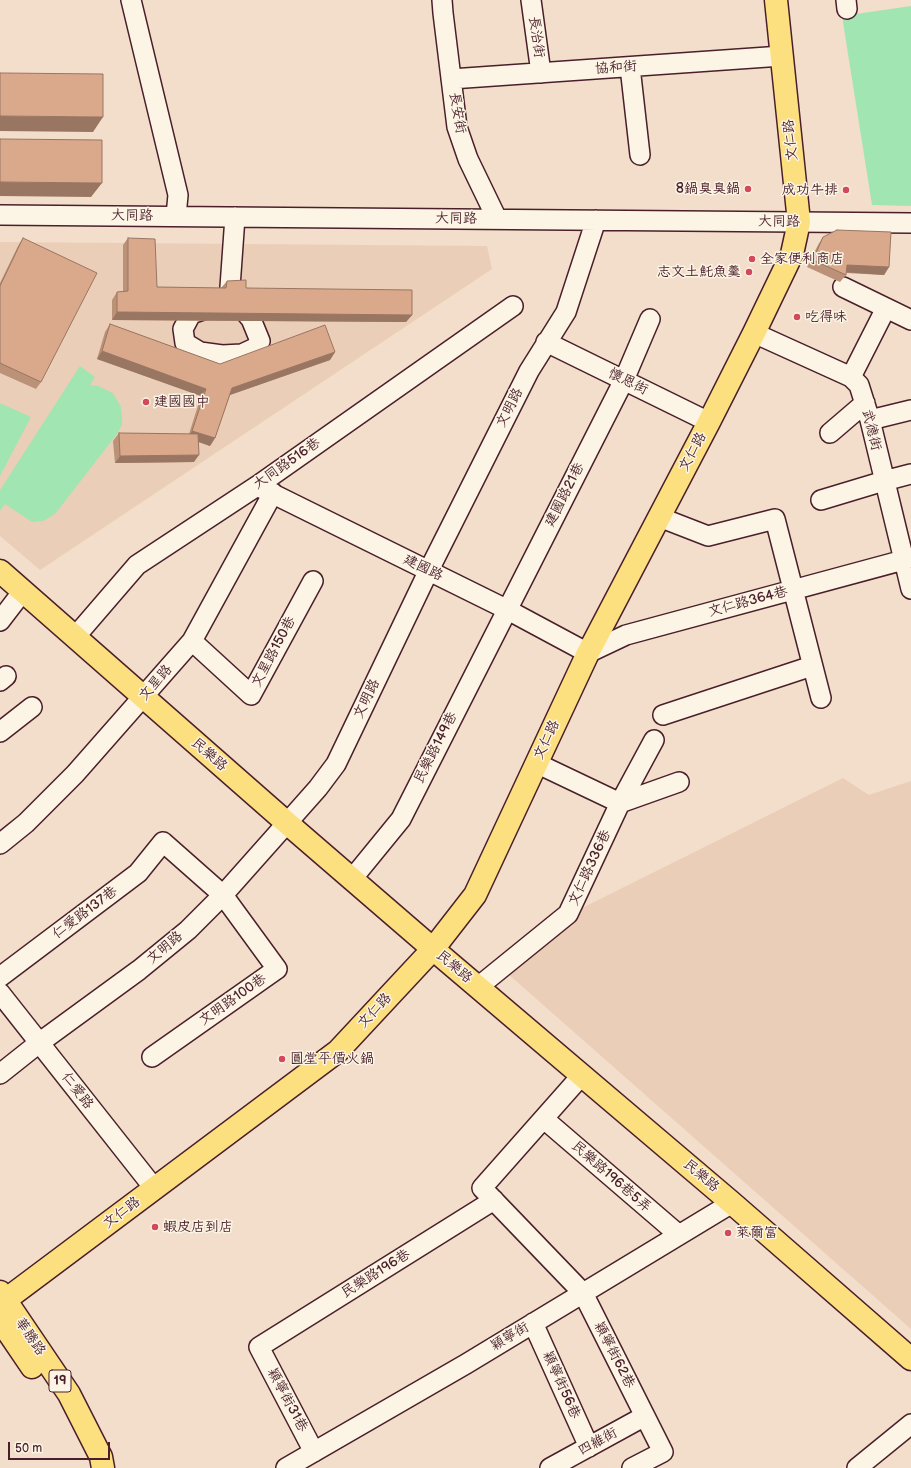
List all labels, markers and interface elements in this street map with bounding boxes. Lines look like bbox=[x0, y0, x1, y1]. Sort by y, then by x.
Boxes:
street label: 長治街 bbox=[525, 15, 547, 59]
street label: 協和街 bbox=[594, 58, 638, 78]
street label: 長安街 bbox=[445, 91, 469, 135]
street label: 文仁路 bbox=[780, 118, 802, 162]
place label: 8鍋臭臭鍋 bbox=[676, 181, 740, 197]
place label: 成功牛排 bbox=[782, 182, 838, 198]
marker: 8鍋臭臭鍋 bbox=[743, 184, 753, 194]
marker: 成功牛排 bbox=[841, 185, 851, 195]
street label: 大同路 bbox=[111, 207, 153, 225]
street label: 大同路 bbox=[435, 210, 477, 228]
street label: 大同路 bbox=[758, 213, 800, 231]
place label: 全家便利商店 bbox=[760, 251, 844, 267]
marker: 全家便利商店 bbox=[747, 254, 757, 264]
place label: 志文土魠魚羹 bbox=[657, 264, 741, 280]
marker: 志文土魠魚羹 bbox=[744, 267, 754, 277]
place label: 吃得味 bbox=[805, 309, 847, 325]
marker: 吃得味 bbox=[792, 312, 802, 322]
street label: 懷恩街 bbox=[605, 365, 651, 399]
street label: 文明路 bbox=[493, 385, 527, 431]
place label: 建國國中 bbox=[154, 394, 210, 410]
marker: 建國國中 bbox=[141, 397, 151, 407]
street label: 武德街 bbox=[858, 408, 884, 452]
street label: 文仁路 bbox=[676, 430, 710, 474]
street label: 大同路516巷 bbox=[250, 435, 324, 493]
street label: 建國路21巷 bbox=[542, 460, 588, 530]
street label: 建國路 bbox=[400, 551, 446, 585]
street label: 文仁路364巷 bbox=[706, 583, 790, 621]
street label: 文星路150巷 bbox=[248, 614, 300, 690]
street label: 文星路 bbox=[136, 662, 176, 704]
street label: 文明路 bbox=[350, 676, 384, 722]
street label: 民樂路149巷 bbox=[411, 709, 461, 787]
street label: 文仁路 bbox=[531, 717, 563, 763]
street label: 民樂路 bbox=[188, 735, 230, 775]
street label: 文仁路336巷 bbox=[565, 827, 615, 909]
street label: 仁愛路137巷 bbox=[49, 883, 121, 943]
street label: 文明路 bbox=[144, 928, 186, 968]
street label: 民樂路 bbox=[433, 947, 475, 987]
street label: 文明路100巷 bbox=[196, 971, 270, 1029]
street label: 文仁路 bbox=[355, 990, 395, 1032]
place label: 圓堂平價火鍋 bbox=[290, 1051, 374, 1067]
marker: 圓堂平價火鍋 bbox=[277, 1054, 287, 1064]
street label: 仁愛路 bbox=[57, 1069, 97, 1113]
street label: 民樂路196巷5弄 bbox=[568, 1138, 654, 1216]
street label: 民樂路 bbox=[680, 1156, 722, 1196]
street label: 文仁路 bbox=[100, 1194, 144, 1232]
place label: 蝦皮店到店 bbox=[163, 1219, 233, 1235]
marker: 蝦皮店到店 bbox=[150, 1222, 160, 1232]
place label: 萊爾富 bbox=[736, 1225, 778, 1241]
marker: 萊爾富 bbox=[723, 1228, 733, 1238]
street label: 民樂路196巷 bbox=[338, 1246, 414, 1302]
street label: 華勝路 bbox=[11, 1315, 49, 1359]
street label: 穎寧街 bbox=[488, 1319, 532, 1355]
street label: 穎寧街62巷 bbox=[590, 1319, 638, 1391]
street label: 穎寧街56巷 bbox=[539, 1348, 583, 1422]
street label: 穎寧街31巷 bbox=[263, 1365, 311, 1435]
road number: 19 bbox=[49, 1370, 71, 1392]
street label: 四維街 bbox=[576, 1425, 620, 1459]
scale bar bbox=[10, 1434, 112, 1460]
text: 50 m bbox=[15, 1441, 42, 1456]

